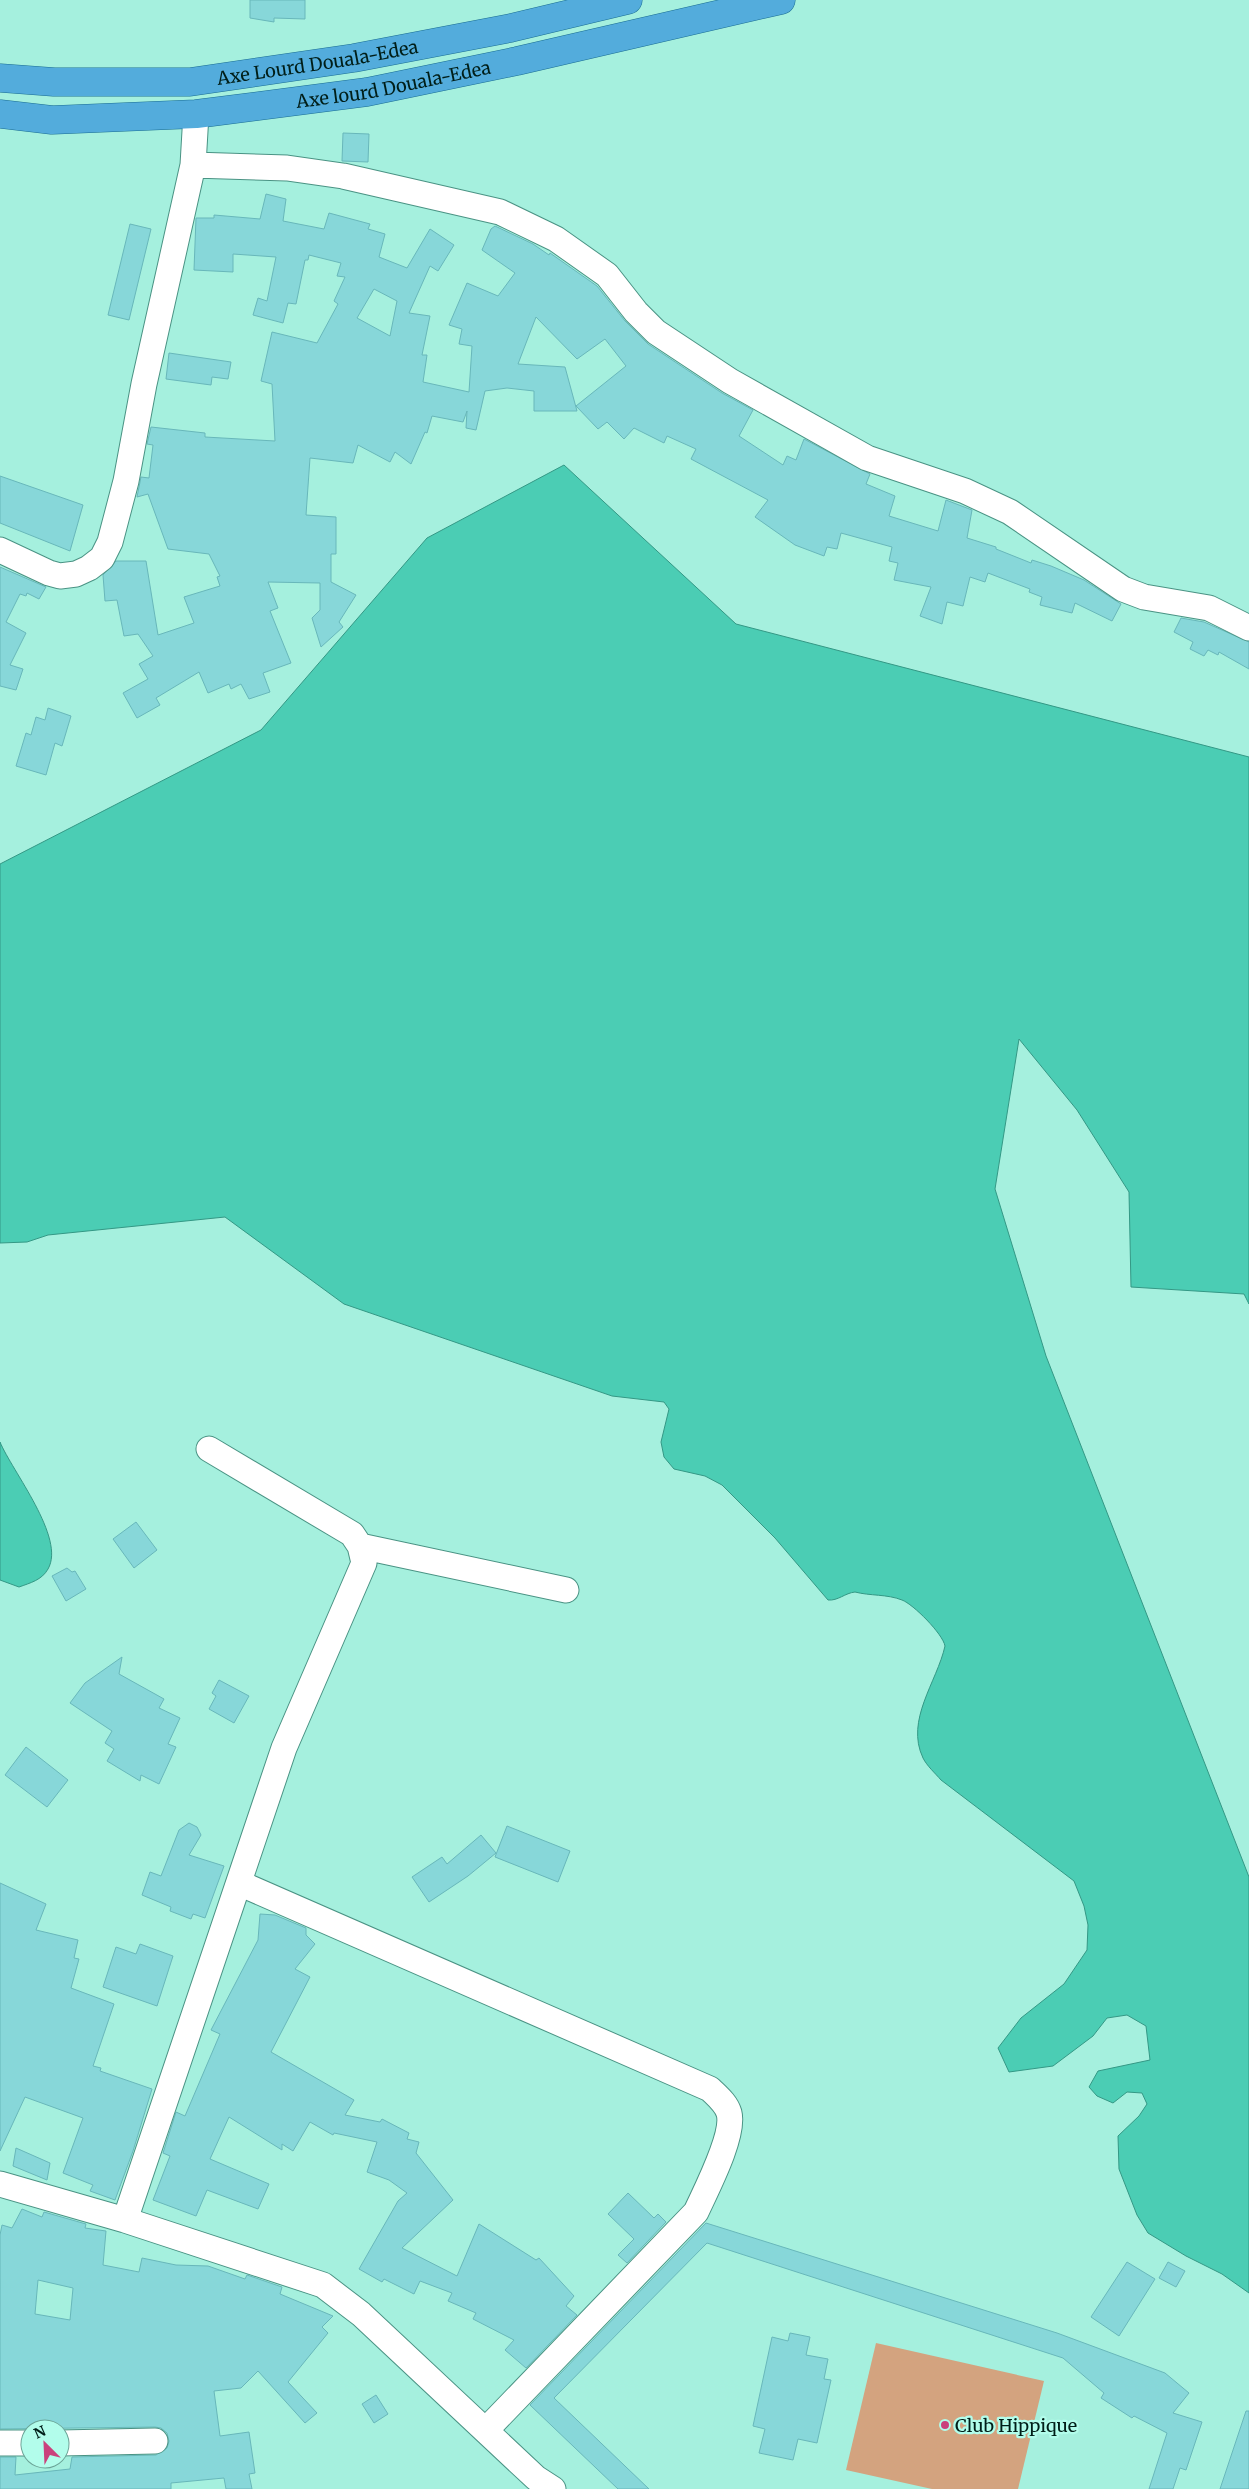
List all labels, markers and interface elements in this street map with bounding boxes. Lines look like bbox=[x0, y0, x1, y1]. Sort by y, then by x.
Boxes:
street label: Axe Lourd Douala-Edea bbox=[214, 34, 420, 90]
street label: Axe lourd Douala-Edea bbox=[294, 55, 493, 113]
place label: Club Hippique bbox=[955, 2414, 1077, 2437]
north arrow bbox=[20, 2419, 70, 2469]
marker: Club Hippique bbox=[939, 2419, 951, 2431]
text: N bbox=[31, 2422, 48, 2443]

